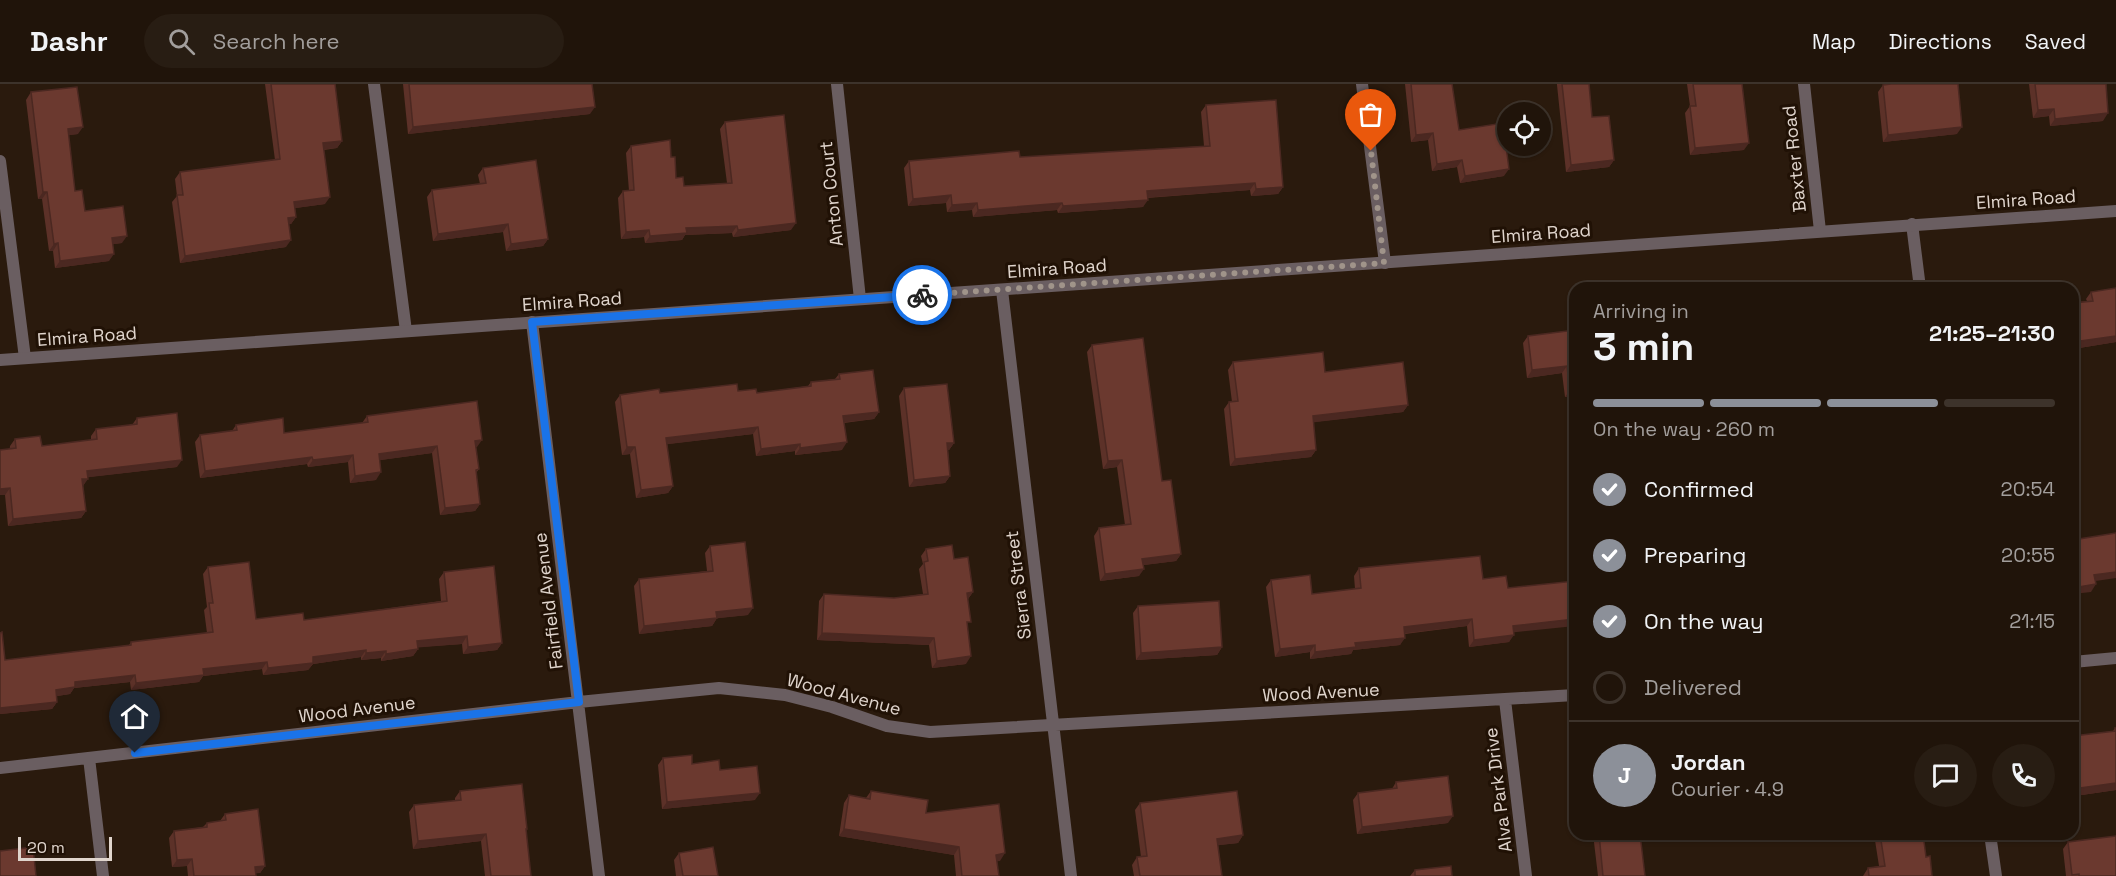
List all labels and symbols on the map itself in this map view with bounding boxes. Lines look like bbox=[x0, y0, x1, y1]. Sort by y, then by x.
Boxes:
pin bbox=[1345, 89, 1396, 151]
street label: Baxter Road bbox=[1777, 105, 1811, 213]
street label: Anton Court bbox=[814, 140, 848, 248]
street label: Elmira Road bbox=[1975, 184, 2077, 214]
street label: Elmira Road bbox=[1490, 218, 1592, 248]
street label: Elmira Road bbox=[1006, 253, 1108, 283]
courier bbox=[892, 265, 952, 325]
street label: Elmira Road bbox=[521, 286, 623, 316]
street label: Elmira Road bbox=[36, 321, 138, 351]
street label: Sierra Street bbox=[1000, 529, 1036, 641]
street label: Fairfield Avenue bbox=[528, 531, 568, 671]
street label: Wood Avenue bbox=[784, 668, 904, 720]
street label: Wood Avenue bbox=[1262, 677, 1380, 707]
street label: Wood Avenue bbox=[297, 690, 417, 728]
pin bbox=[109, 691, 160, 753]
street label: Alva Park Drive bbox=[1479, 726, 1517, 854]
scale bar bbox=[18, 834, 112, 862]

